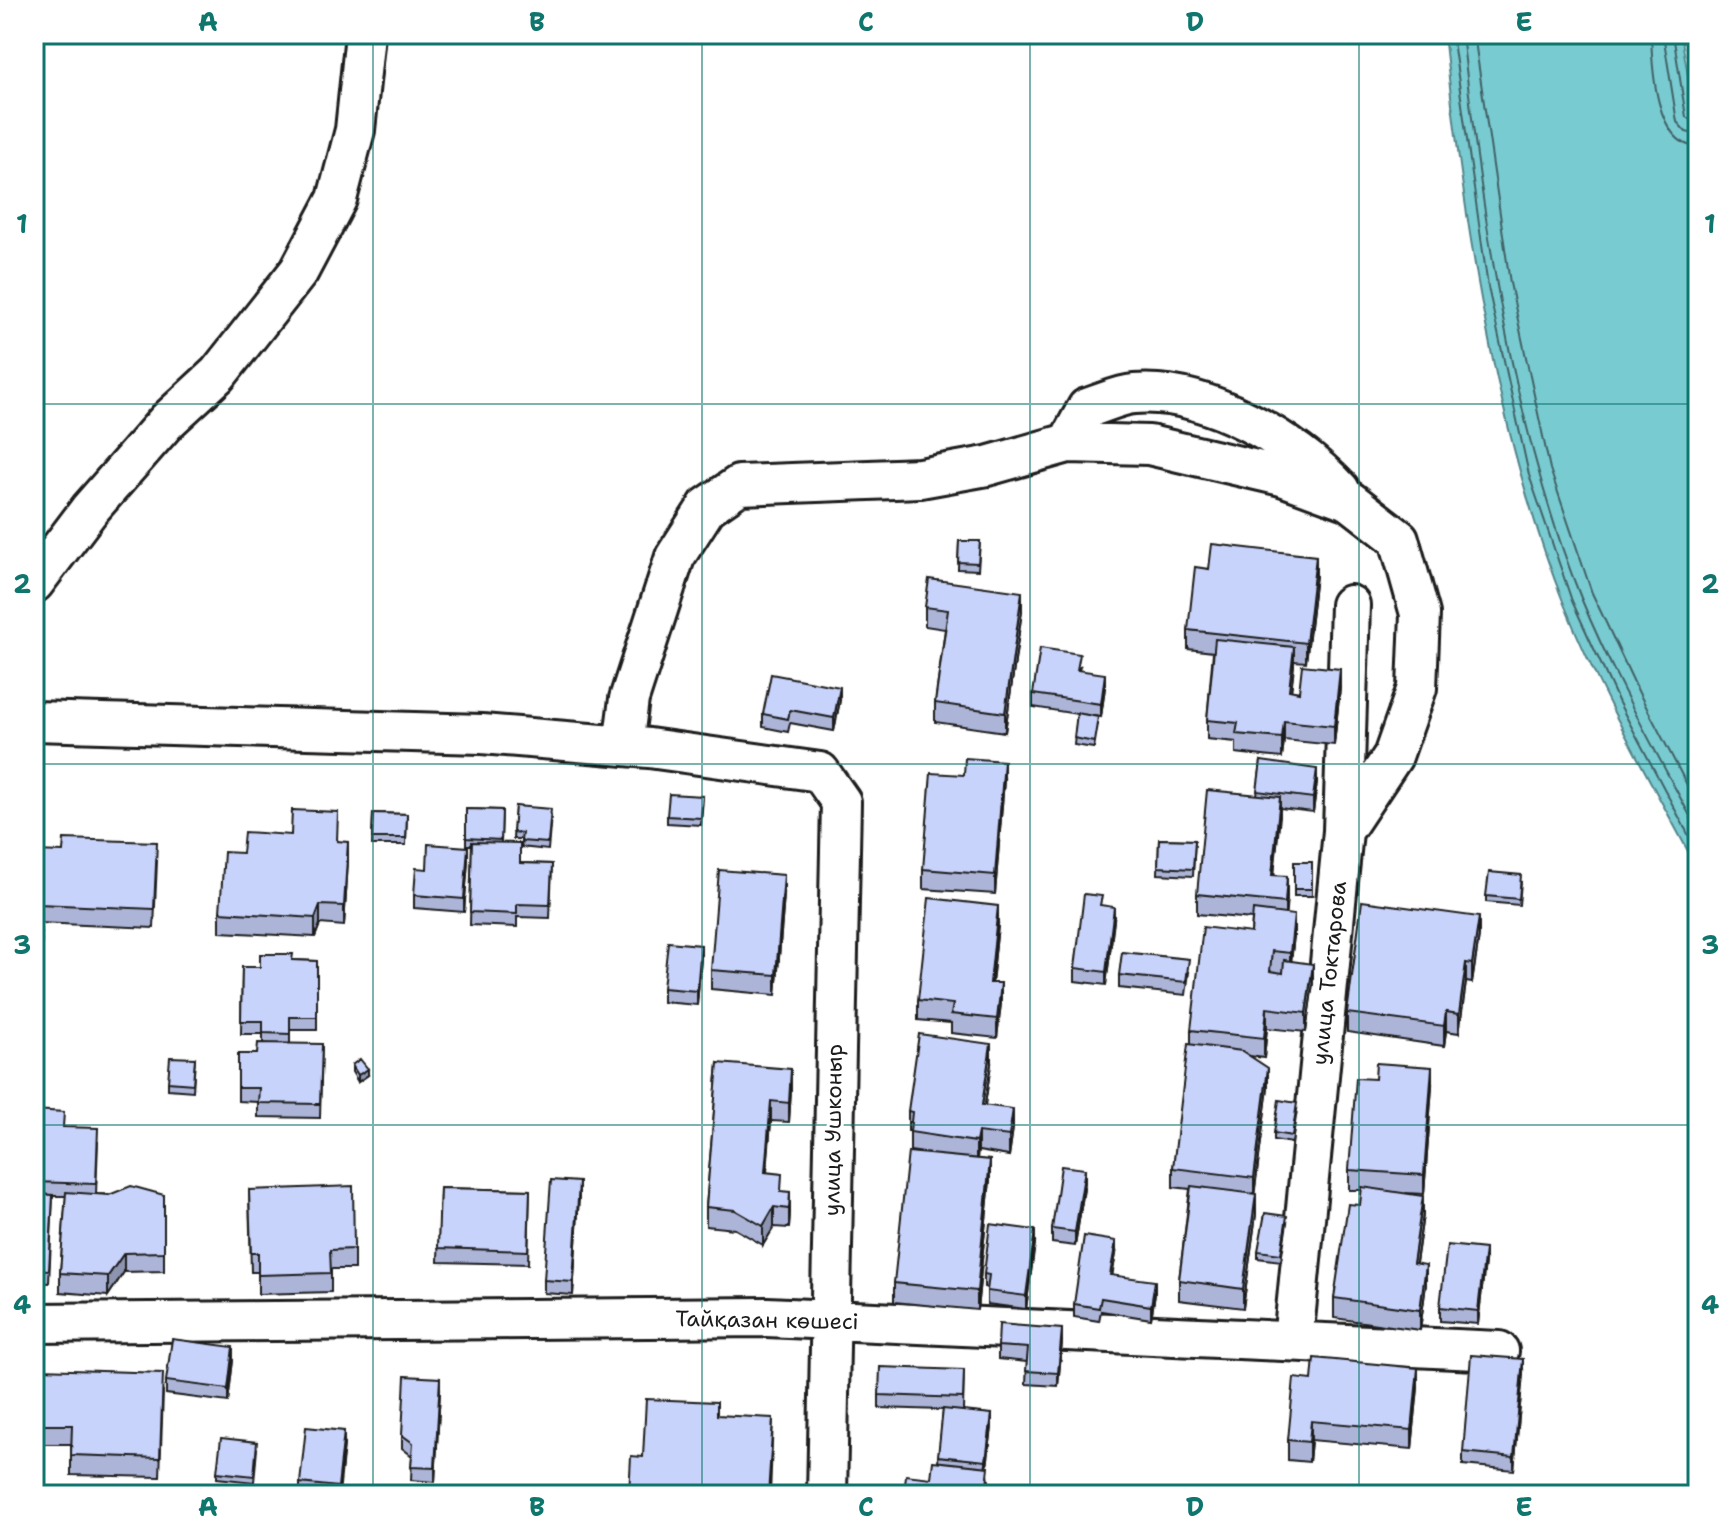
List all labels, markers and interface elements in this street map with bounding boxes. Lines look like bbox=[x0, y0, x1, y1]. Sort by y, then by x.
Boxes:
text: A bbox=[198, 4, 218, 39]
text: B bbox=[529, 4, 545, 39]
text: C bbox=[858, 4, 874, 39]
text: D bbox=[1186, 4, 1204, 39]
text: E bbox=[1515, 4, 1533, 39]
text: 1 bbox=[16, 206, 28, 241]
text: 1 bbox=[1704, 206, 1716, 241]
text: 2 bbox=[13, 566, 31, 601]
text: 2 bbox=[1701, 566, 1719, 601]
street label: улица Токтарова bbox=[1305, 879, 1353, 1066]
text: 3 bbox=[13, 927, 31, 962]
text: 3 bbox=[1701, 927, 1719, 962]
street label: улица Ушконыр bbox=[817, 1044, 849, 1216]
text: 4 bbox=[13, 1287, 31, 1322]
text: 4 bbox=[1701, 1287, 1719, 1322]
street label: Тайқазан көшесі bbox=[675, 1304, 859, 1336]
text: A bbox=[198, 1489, 218, 1524]
text: B bbox=[529, 1489, 545, 1524]
text: C bbox=[858, 1489, 874, 1524]
text: D bbox=[1186, 1489, 1204, 1524]
text: E bbox=[1515, 1489, 1533, 1524]

